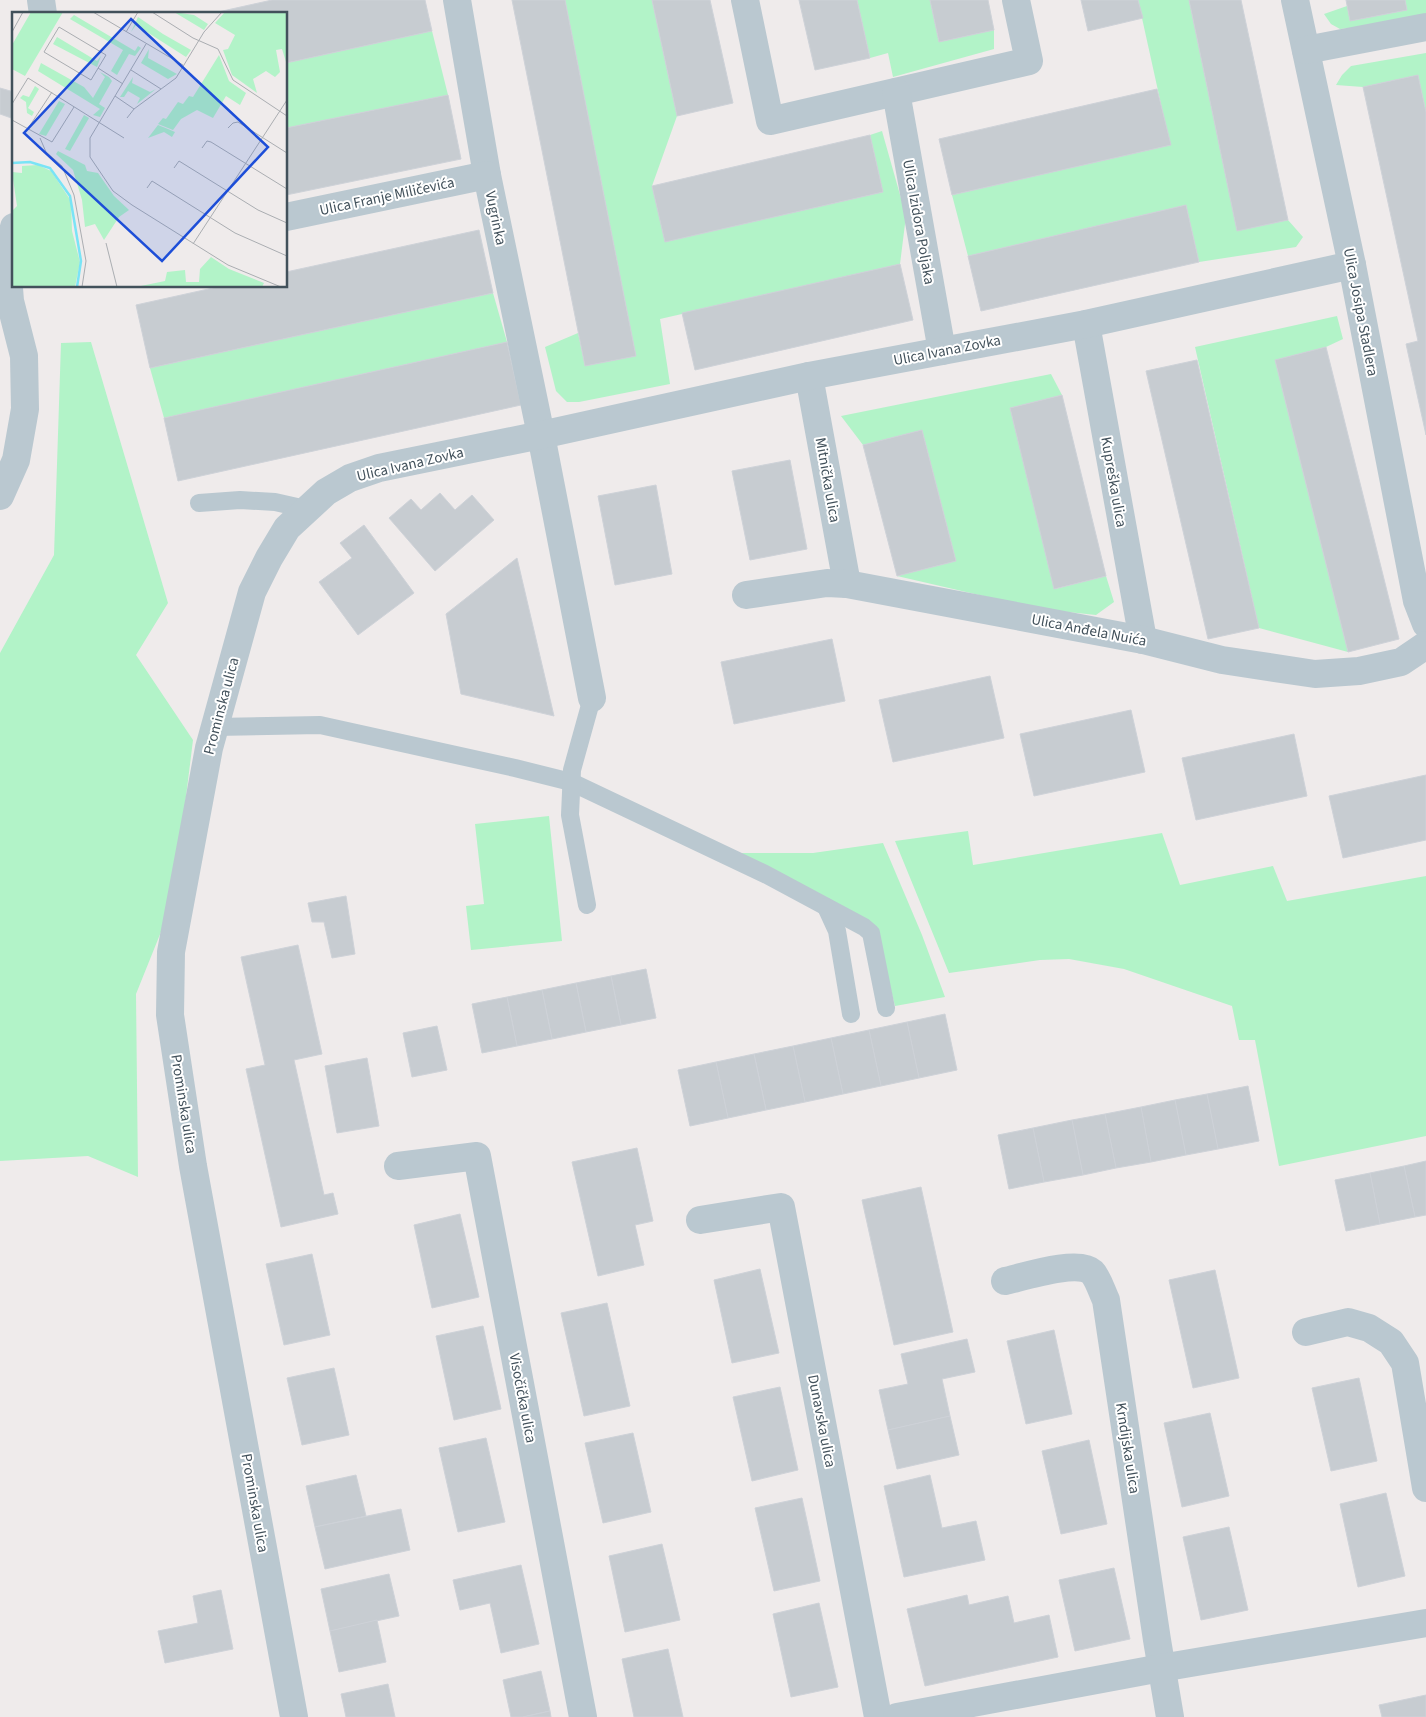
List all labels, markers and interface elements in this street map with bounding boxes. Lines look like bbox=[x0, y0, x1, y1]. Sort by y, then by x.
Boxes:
inset map bbox=[12, 12, 288, 288]
street label: Ulica Izidora Poljaka bbox=[897, 158, 940, 286]
street label: Ulica Franje Miličevića bbox=[318, 172, 456, 221]
street label: Vugrinka bbox=[480, 189, 511, 247]
street label: Ulica Josipa Stadlera bbox=[1338, 246, 1383, 378]
street label: Ulica Ivana Zovka bbox=[892, 330, 1003, 371]
street label: Kupreška ulica bbox=[1095, 435, 1132, 529]
street label: Mitnička ulica bbox=[810, 436, 845, 524]
street label: Ulica Ivana Zovka bbox=[355, 442, 466, 487]
street label: Ulica Anđela Nuića bbox=[1030, 609, 1148, 652]
street label: Prominska ulica bbox=[198, 655, 245, 757]
street label: Prominska ulica bbox=[165, 1053, 202, 1155]
street label: Visočička ulica bbox=[504, 1351, 541, 1445]
street label: Dunavska ulica bbox=[802, 1373, 841, 1469]
street label: Krndijska ulica bbox=[1110, 1401, 1145, 1495]
street label: Prominska ulica bbox=[235, 1452, 274, 1554]

